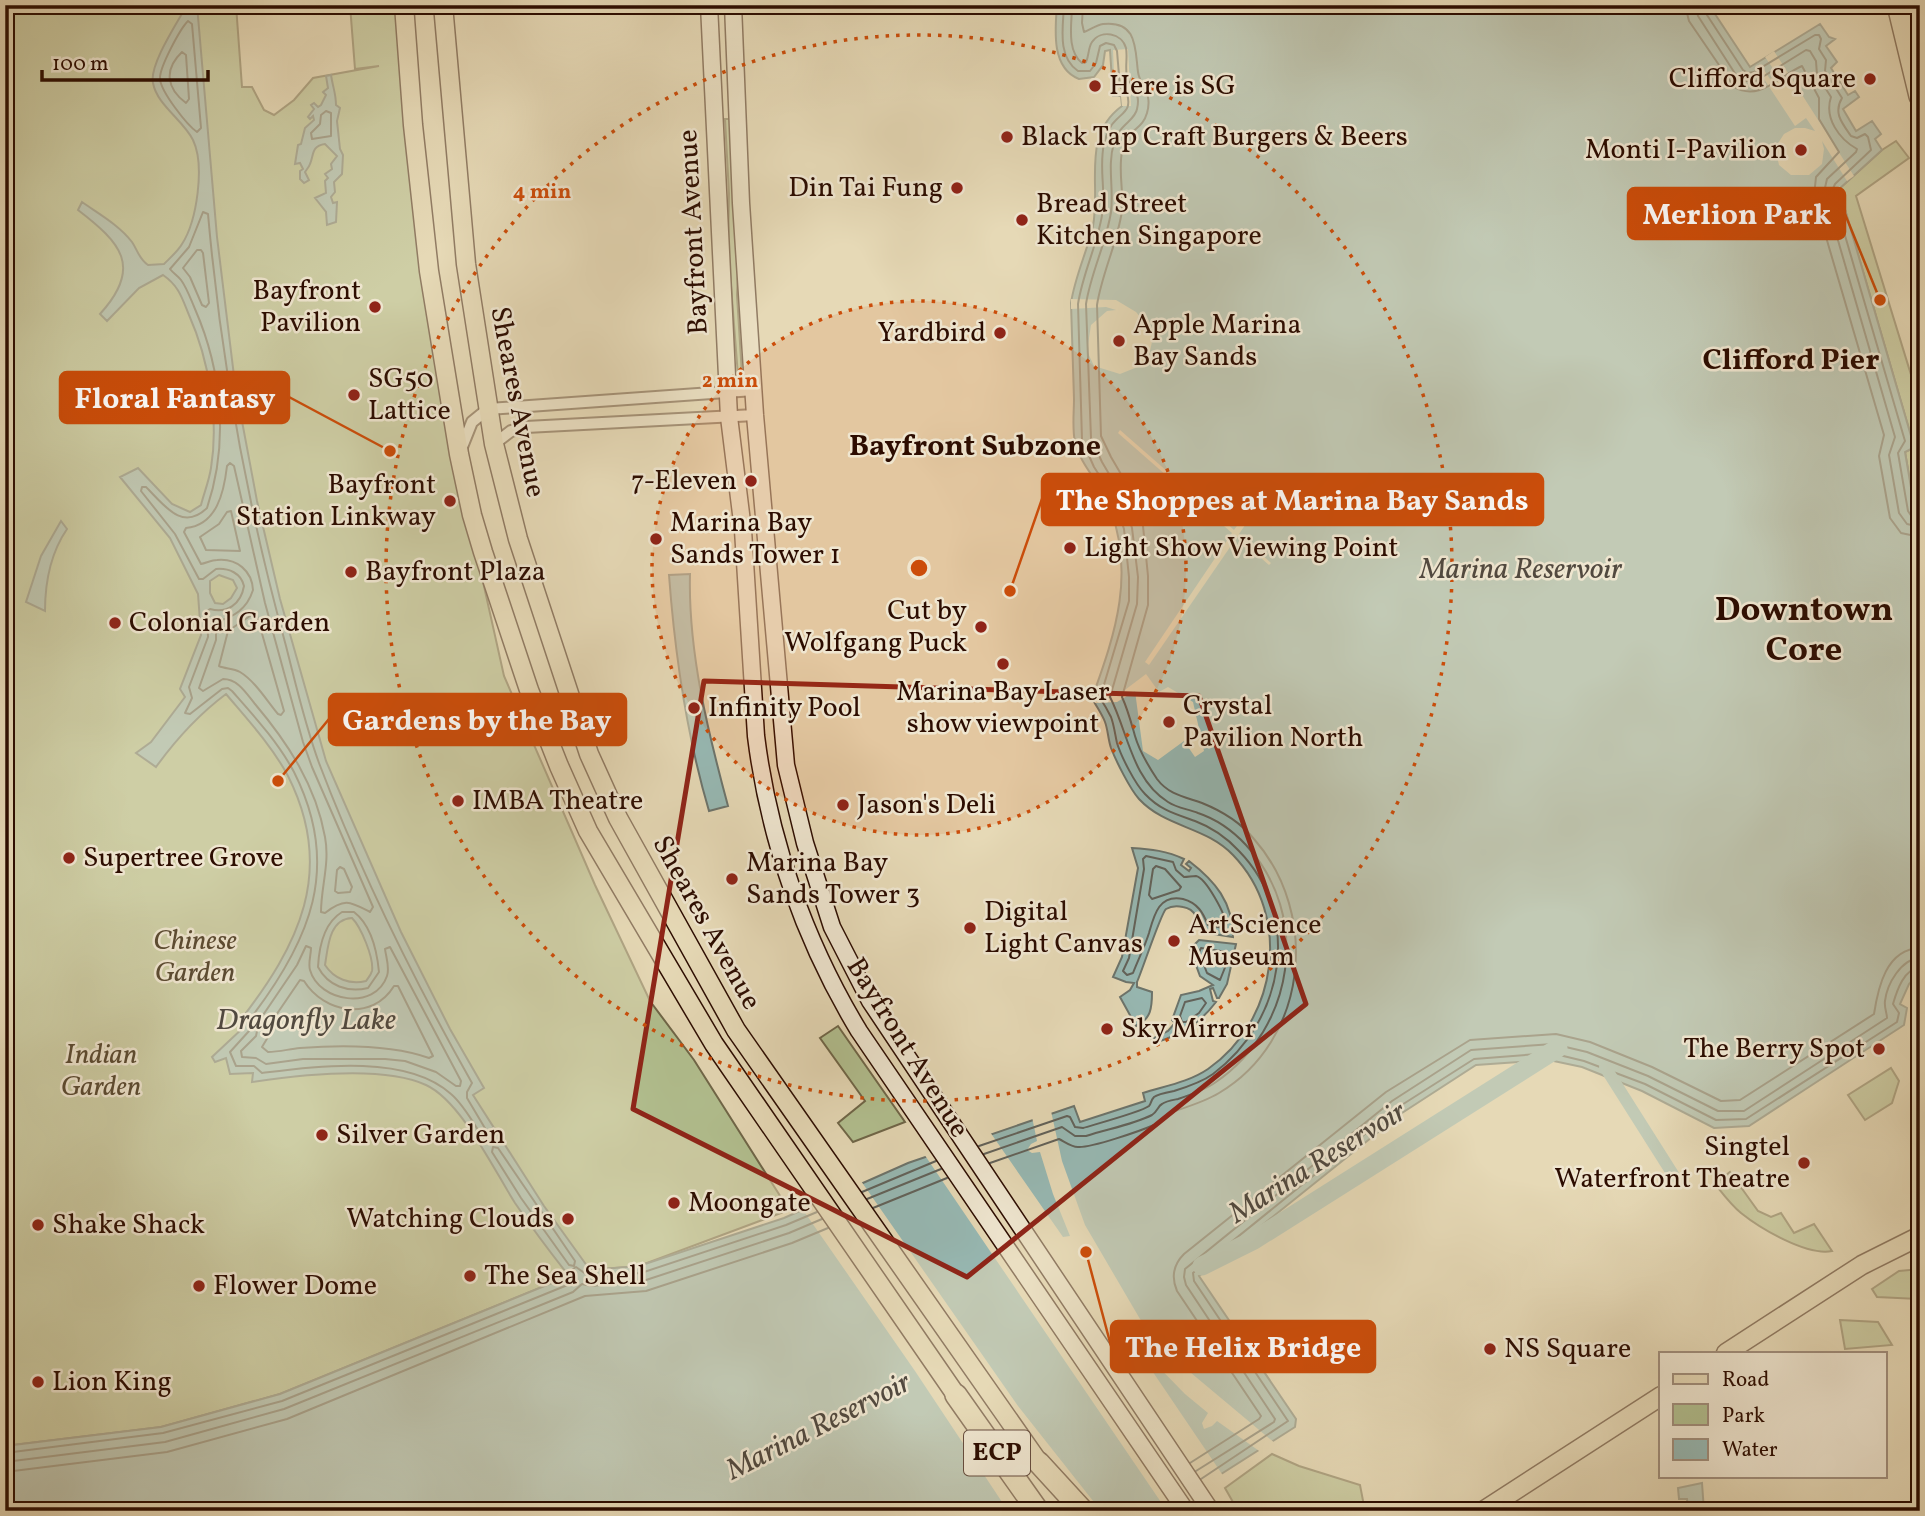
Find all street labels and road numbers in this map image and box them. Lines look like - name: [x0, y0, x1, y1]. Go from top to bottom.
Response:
- street label: Bayfront Avenue: [669, 128, 719, 336]
- street label: Sheares Avenue: [479, 303, 555, 501]
- street label: Sheares Avenue: [642, 829, 770, 1017]
- street label: Bayfront Avenue: [836, 950, 978, 1146]
- road number: ECP: [964, 1430, 1030, 1476]

